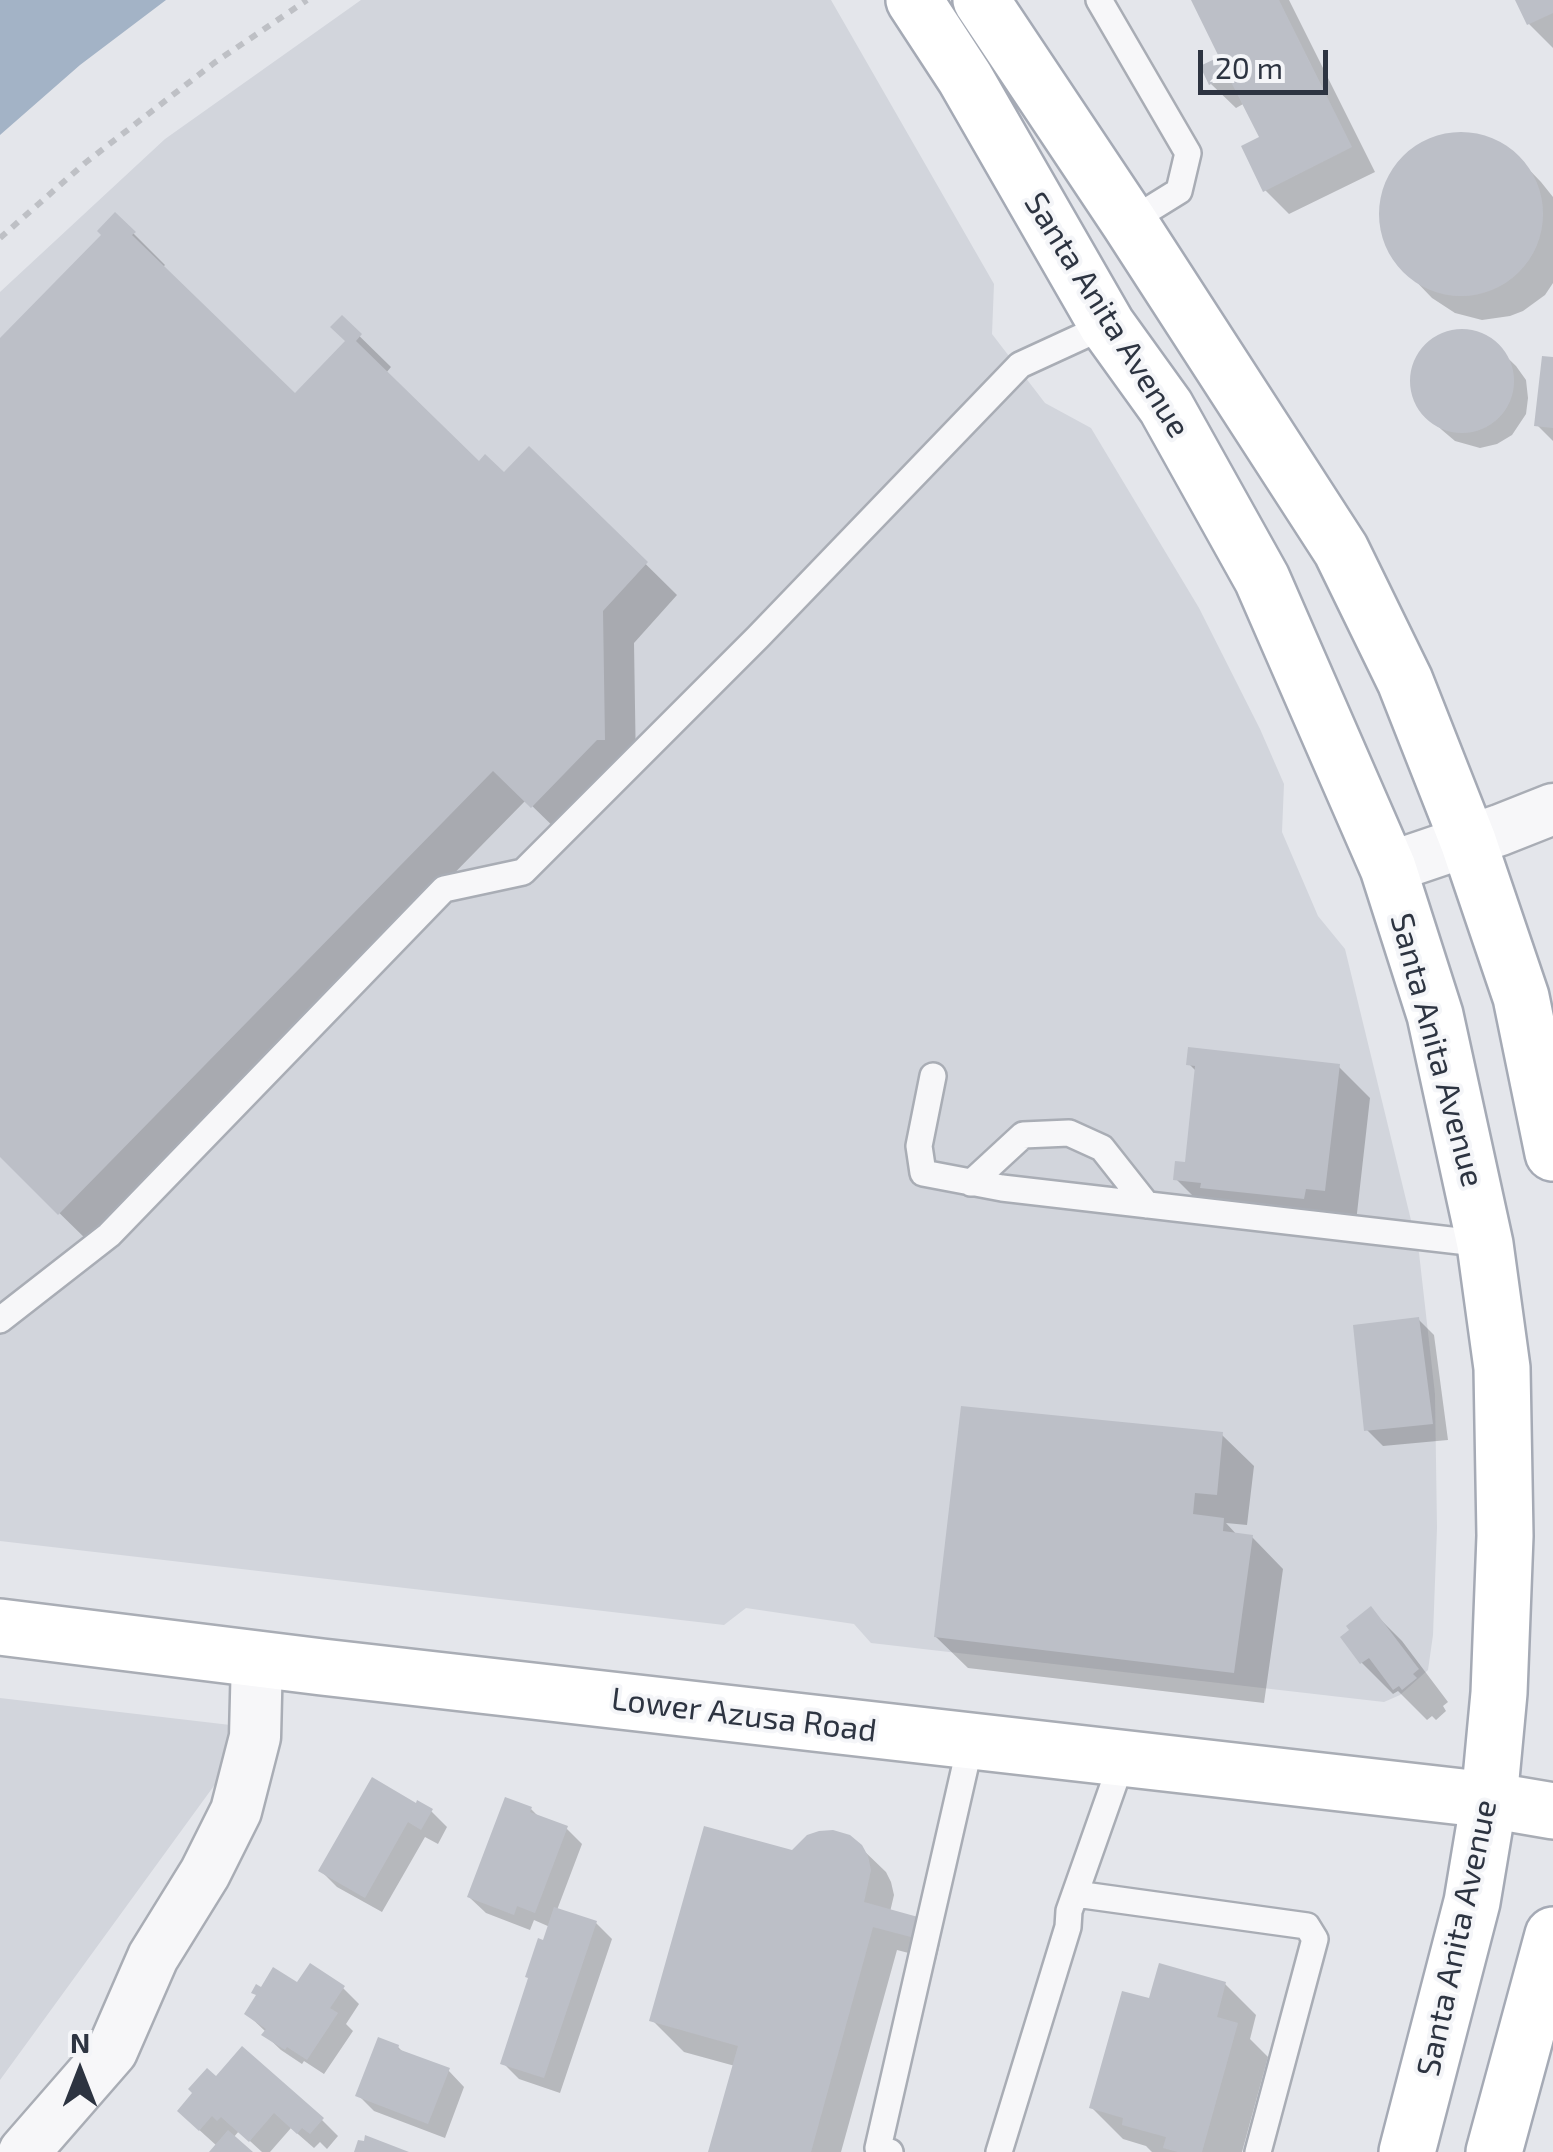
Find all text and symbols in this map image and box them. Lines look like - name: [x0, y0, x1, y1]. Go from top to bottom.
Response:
- scale bar: [1203, 30, 1333, 92]
- text: 20 m: [1215, 49, 1283, 85]
- street label: Santa Anita Avenue: [1016, 185, 1198, 445]
- street label: Santa Anita Avenue: [1382, 909, 1492, 1191]
- street label: Lower Azusa Road: [609, 1680, 879, 1750]
- street label: Santa Anita Avenue: [1409, 1796, 1505, 2080]
- north arrow: [30, 2022, 130, 2122]
- text: N: [70, 2025, 90, 2059]

